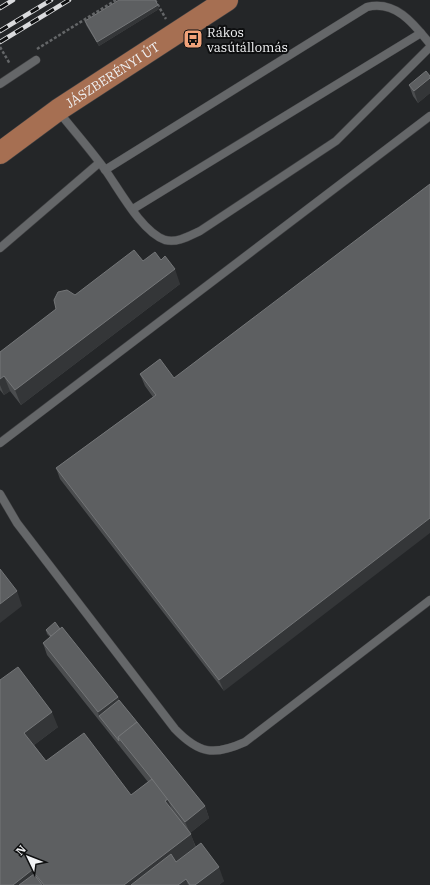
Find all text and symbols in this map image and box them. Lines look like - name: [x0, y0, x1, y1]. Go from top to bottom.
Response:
- place label: Rákos vasútállomás: [207, 24, 288, 56]
- bus stop icon: Rákos vasútállomás: [182, 28, 204, 50]
- street label: JÁSZBERÉNYI ÚT: [62, 38, 163, 112]
- north arrow: [8, 837, 48, 877]
- text: N: [13, 842, 29, 858]

